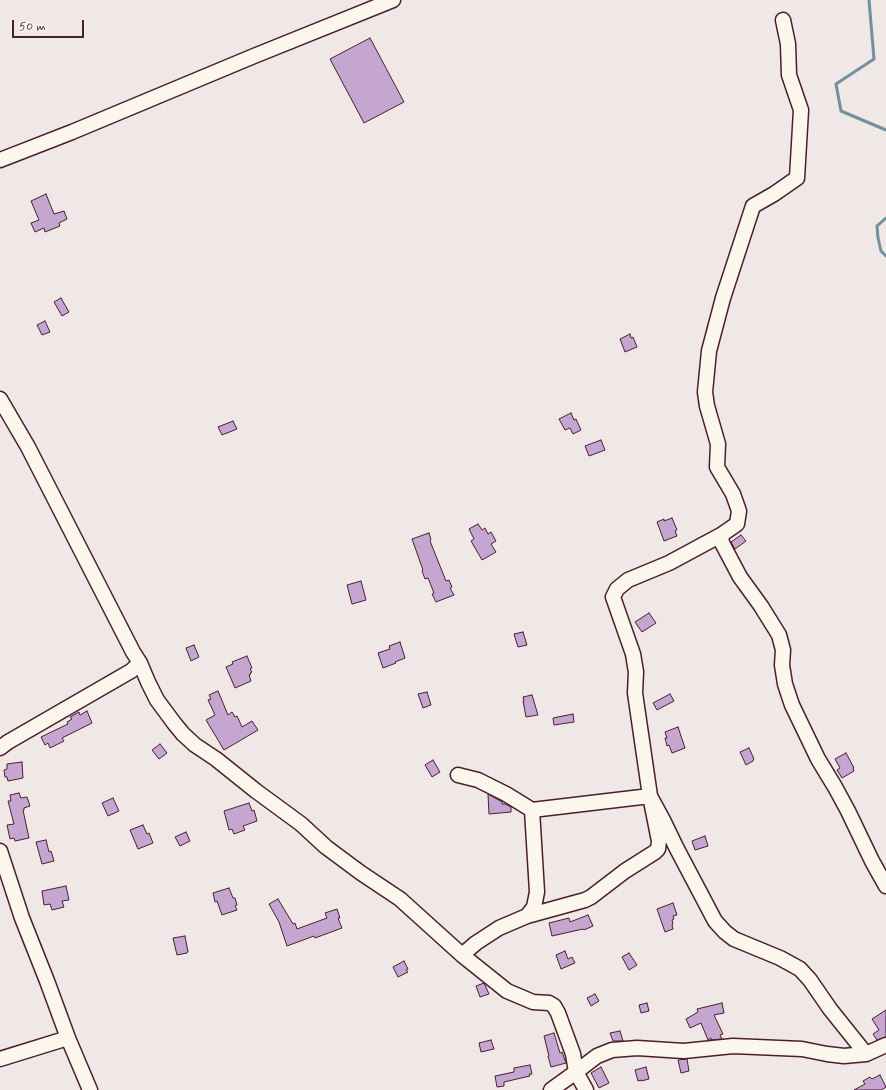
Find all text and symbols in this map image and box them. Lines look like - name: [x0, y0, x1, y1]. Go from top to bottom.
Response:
- scale bar: [14, 12, 86, 38]
- text: 50 m: [19, 19, 46, 35]

